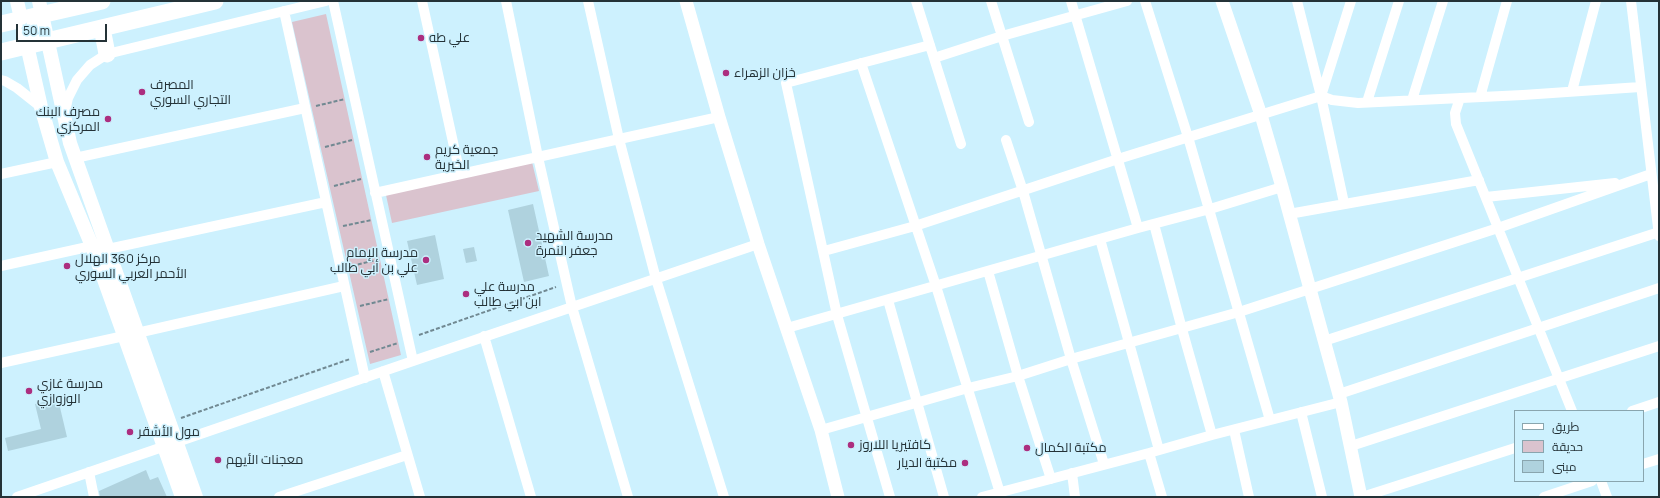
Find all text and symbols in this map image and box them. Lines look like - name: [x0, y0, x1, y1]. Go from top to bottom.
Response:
- scale bar: [18, 16, 109, 42]
- text: 50 m: [23, 22, 50, 39]
- place label: علي طه: [429, 30, 470, 46]
- marker: علي طه: [416, 33, 426, 43]
- place label: خزان الزهراء: [734, 65, 796, 81]
- marker: خزان الزهراء: [721, 68, 731, 78]
- place label: المصرف التجاري السوري: [150, 77, 231, 108]
- marker: المصرف التجاري السوري: [137, 87, 147, 97]
- place label: مصرف البنك المركزي: [36, 104, 100, 135]
- marker: مصرف البنك المركزي: [103, 114, 113, 124]
- place label: جمعية كريم الخيرية: [435, 142, 498, 173]
- marker: جمعية كريم الخيرية: [422, 152, 432, 162]
- place label: مدرسة الشهيد جعفر النمرة: [536, 228, 613, 259]
- marker: مدرسة الشهيد جعفر النمرة: [523, 238, 533, 248]
- place label: مدرسة الإمام علي بن أبي طالب: [330, 245, 418, 276]
- place label: مركز 360 الهلال الأحمر العربي السوري: [75, 251, 187, 282]
- marker: مدرسة الإمام علي بن أبي طالب: [421, 255, 431, 265]
- marker: مركز 360 الهلال الأحمر العربي السوري: [62, 261, 72, 271]
- place label: مدرسة علي ابن ابي طالب: [474, 279, 541, 310]
- marker: مدرسة علي ابن ابي طالب: [461, 289, 471, 299]
- place label: مدرسة غازي الوزوازي: [37, 376, 103, 407]
- marker: مدرسة غازي الوزوازي: [24, 386, 34, 396]
- legend: [1514, 410, 1644, 482]
- text: طريق: [1552, 418, 1579, 435]
- place label: مول الأشقر: [138, 424, 200, 440]
- marker: مول الأشقر: [125, 427, 135, 437]
- place label: كافتيريا اللاروز: [859, 437, 931, 453]
- text: حديقة: [1552, 438, 1583, 455]
- marker: كافتيريا اللاروز: [846, 440, 856, 450]
- place label: مكتبة الكمال: [1035, 440, 1107, 456]
- marker: مكتبة الكمال: [1022, 443, 1032, 453]
- place label: معجنات الأيهم: [226, 452, 303, 468]
- marker: معجنات الأيهم: [213, 455, 223, 465]
- place label: مكتبة الديار: [898, 455, 957, 471]
- marker: مكتبة الديار: [960, 458, 970, 468]
- text: مبنى: [1552, 458, 1577, 475]

